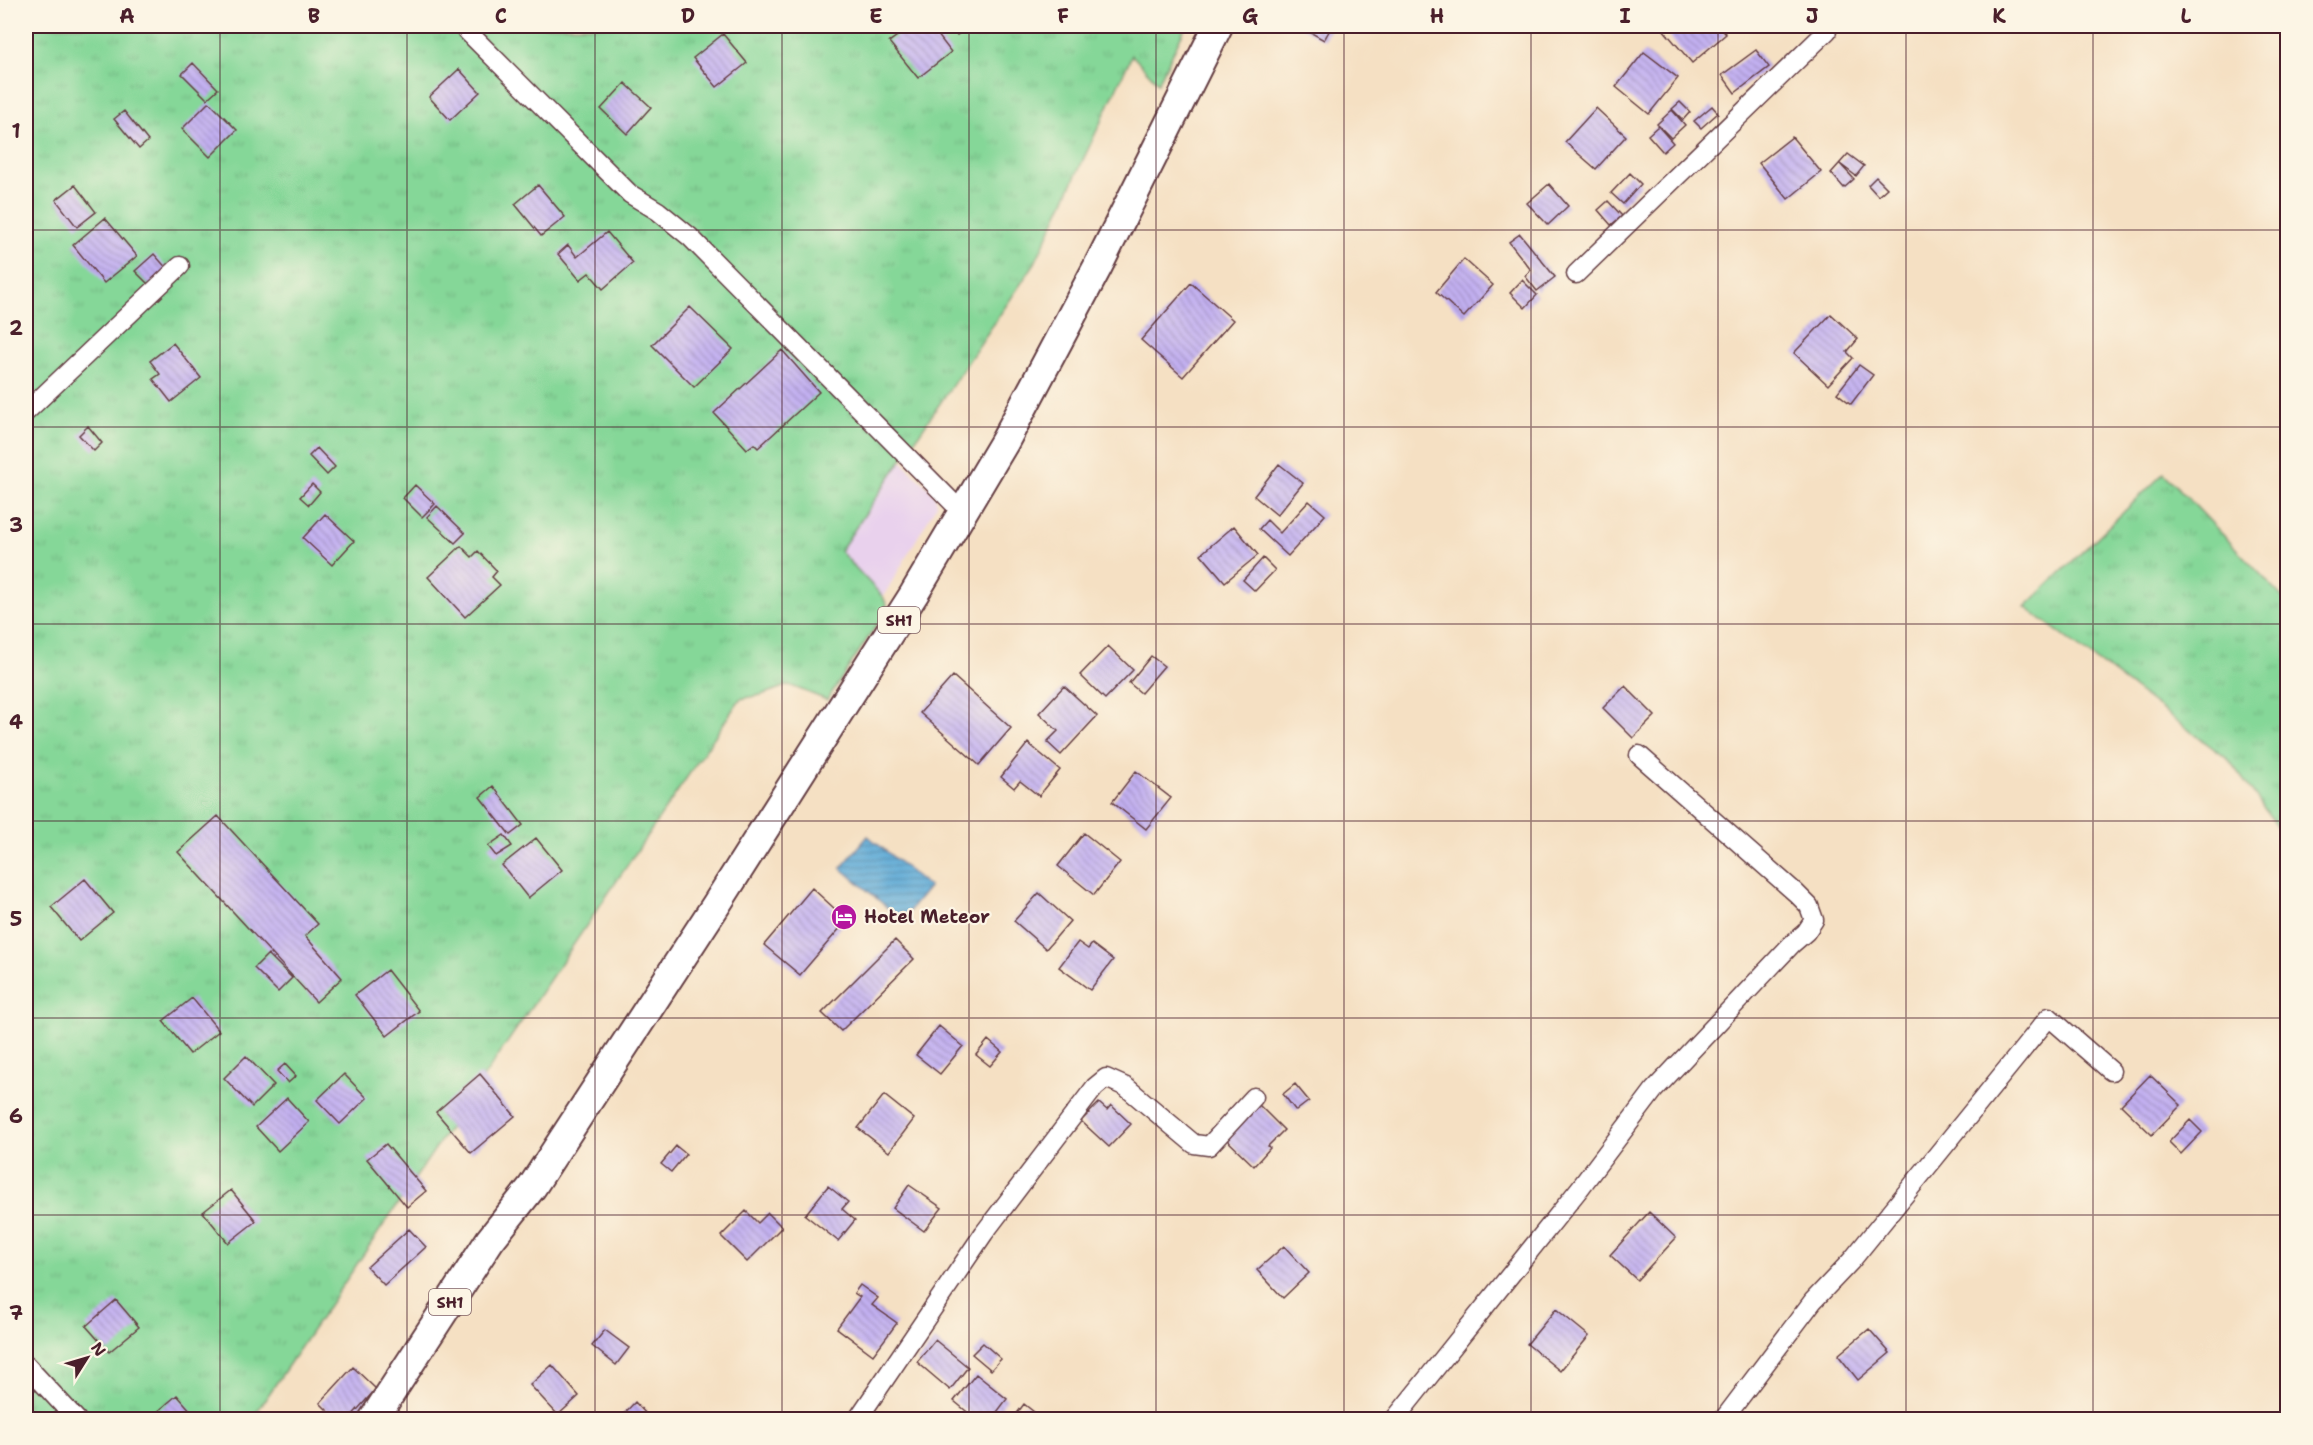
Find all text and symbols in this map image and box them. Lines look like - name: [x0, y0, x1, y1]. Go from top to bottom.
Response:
- text: A: [119, 3, 135, 29]
- text: B: [308, 3, 320, 29]
- text: C: [495, 3, 507, 29]
- text: D: [681, 3, 695, 29]
- text: E: [869, 3, 883, 29]
- text: F: [1057, 3, 1069, 29]
- text: G: [1242, 3, 1258, 29]
- text: H: [1430, 3, 1444, 29]
- text: I: [1619, 3, 1631, 29]
- text: J: [1806, 3, 1819, 29]
- text: K: [1992, 3, 2006, 29]
- text: L: [2181, 3, 2192, 29]
- text: 1: [11, 118, 21, 144]
- text: 2: [9, 315, 23, 341]
- text: 3: [9, 512, 23, 538]
- road number: SH1: [878, 607, 920, 633]
- text: 4: [9, 709, 23, 735]
- hotel icon: Hotel Meteor: [829, 902, 859, 932]
- place label: Hotel Meteor: [864, 905, 990, 929]
- text: 5: [10, 906, 22, 932]
- text: 6: [9, 1103, 23, 1129]
- road number: SH1: [429, 1289, 471, 1315]
- text: 7: [9, 1300, 23, 1326]
- north arrow: [57, 1328, 117, 1388]
- text: N: [86, 1338, 111, 1361]

